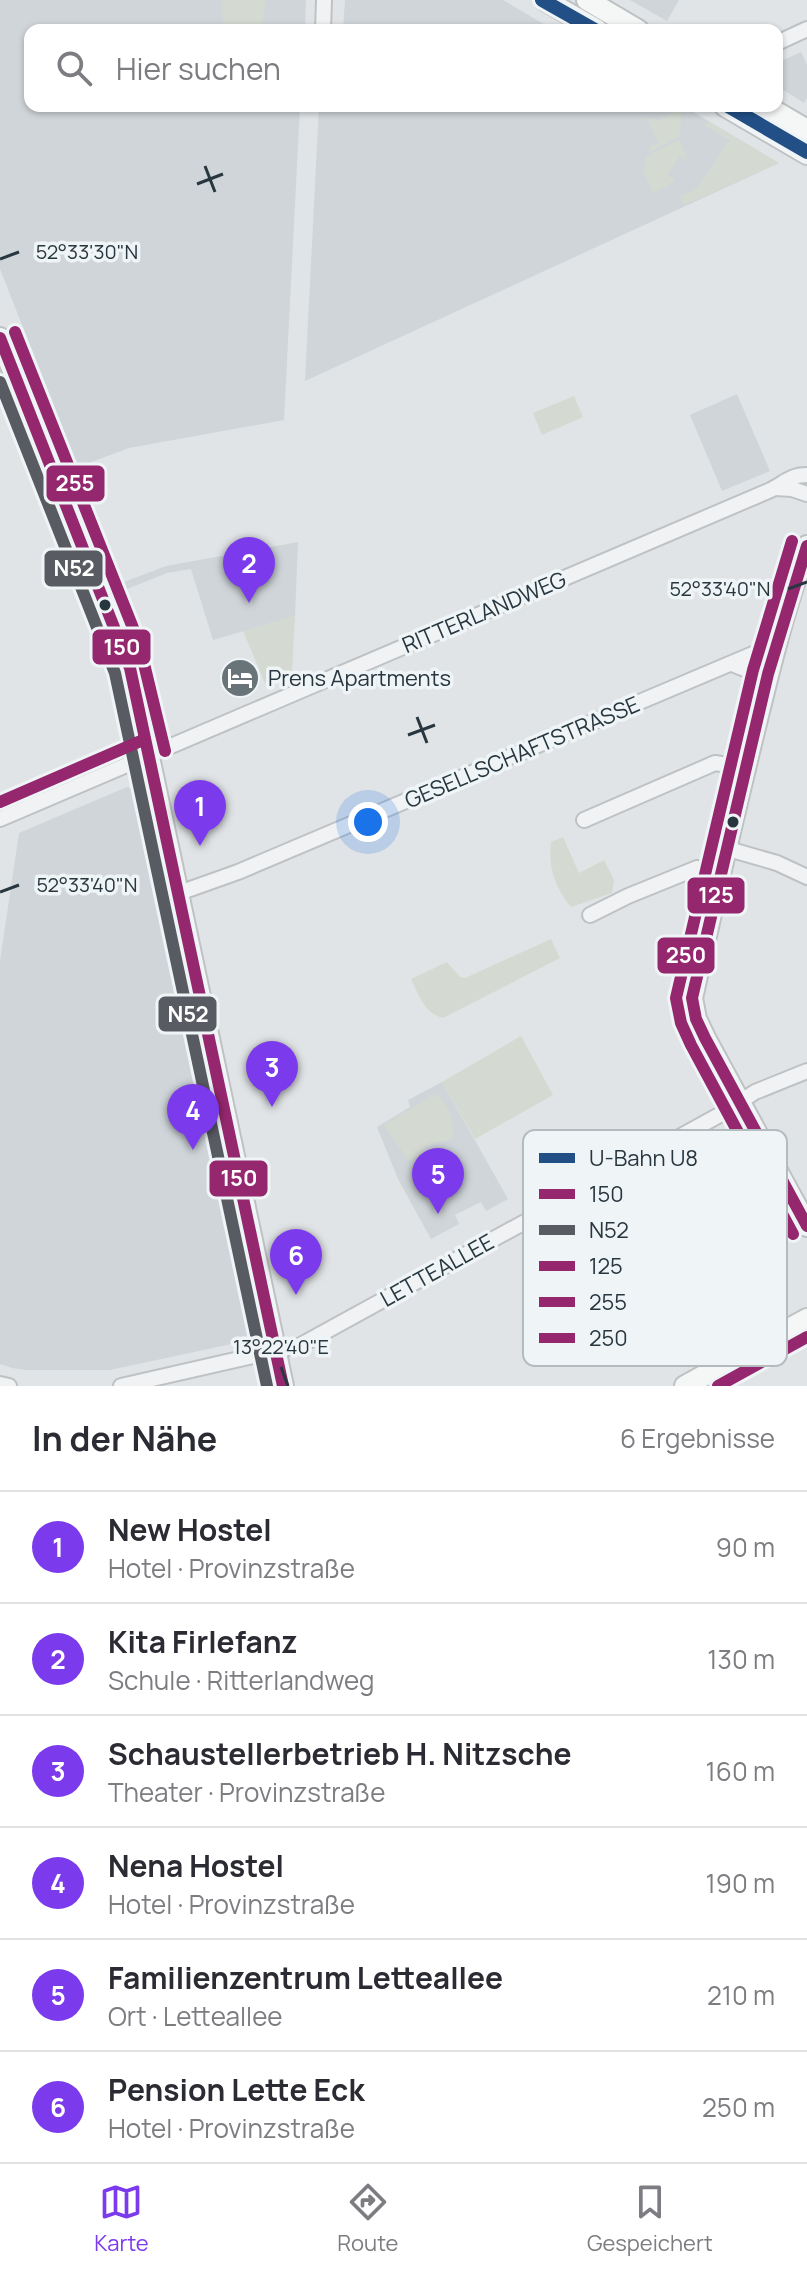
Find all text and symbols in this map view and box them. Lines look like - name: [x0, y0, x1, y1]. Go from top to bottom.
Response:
- search box: [24, 24, 783, 112]
- icon: search: [52, 46, 96, 90]
- text: Hier suchen: [116, 48, 281, 89]
- text: 52°33'30"N: [36, 238, 138, 265]
- line badge: 255: [45, 464, 106, 503]
- text: 255: [56, 468, 94, 498]
- pin: 2: [223, 537, 275, 603]
- line badge: N52: [43, 549, 104, 588]
- text: N52: [53, 553, 95, 583]
- street label: RITTERLANDWEG: [397, 564, 571, 660]
- text: 52°33'40"N: [670, 575, 770, 602]
- unlabelled marker: [97, 597, 113, 613]
- line badge: 150: [91, 628, 152, 666]
- text: 150: [103, 632, 141, 662]
- hotel icon: Prens Apartments: [219, 657, 261, 699]
- place label: Prens Apartments: [268, 663, 451, 693]
- street label: GESELLSCHAFTSTRASSE: [400, 689, 644, 815]
- pin: 1: [174, 780, 226, 846]
- your location: [348, 802, 388, 842]
- unlabelled marker: [725, 814, 741, 830]
- text: 52°33'40"N: [37, 871, 137, 898]
- line badge: 125: [686, 876, 746, 915]
- text: 125: [698, 880, 734, 910]
- line badge: 250: [656, 936, 716, 975]
- text: 250: [666, 940, 706, 970]
- line badge: N52: [157, 995, 218, 1033]
- text: N52: [167, 999, 209, 1029]
- pin: 3: [246, 1041, 298, 1107]
- pin: 4: [167, 1084, 219, 1150]
- legend: [523, 1130, 787, 1366]
- text: U-Bahn U8: [589, 1143, 698, 1173]
- pin: 5: [412, 1148, 464, 1214]
- line badge: 150: [208, 1159, 269, 1198]
- text: 150: [220, 1163, 258, 1193]
- text: 150: [589, 1179, 624, 1209]
- text: N52: [589, 1215, 629, 1245]
- street label: LETTEALLEE: [375, 1226, 499, 1314]
- pin: 6: [270, 1229, 322, 1295]
- text: 125: [589, 1251, 623, 1281]
- text: 255: [589, 1287, 627, 1317]
- text: 250: [589, 1323, 628, 1353]
- text: 13°22'40"E: [233, 1333, 329, 1360]
- text: In der Nähe: [32, 1415, 217, 1461]
- text: 6 Ergebnisse: [620, 1420, 775, 1456]
- text: New Hostel: [108, 1509, 272, 1550]
- text: 1: [52, 1529, 64, 1565]
- text: 90 m: [716, 1529, 775, 1565]
- text: Hotel · Provinzstraße: [108, 1550, 355, 1586]
- text: Kita Firlefanz: [108, 1621, 298, 1662]
- text: 2: [50, 1641, 66, 1677]
- text: 130 m: [707, 1641, 775, 1677]
- text: Schule · Ritterlandweg: [108, 1662, 374, 1698]
- text: Schaustellerbetrieb H. Nitzsche: [108, 1733, 572, 1774]
- text: 3: [50, 1753, 66, 1789]
- text: 160 m: [706, 1753, 775, 1789]
- text: Theater · Provinzstraße: [108, 1774, 385, 1810]
- text: Nena Hostel: [108, 1845, 284, 1886]
- text: 4: [50, 1865, 66, 1901]
- text: 190 m: [706, 1865, 775, 1901]
- text: Hotel · Provinzstraße: [108, 1886, 355, 1922]
- text: Familienzentrum Letteallee: [108, 1957, 503, 1998]
- text: 5: [50, 1977, 66, 2013]
- text: 210 m: [707, 1977, 775, 2013]
- text: Ort · Letteallee: [108, 1998, 283, 2034]
- text: Pension Lette Eck: [108, 2069, 365, 2110]
- text: 6: [50, 2089, 66, 2125]
- text: 250 m: [702, 2089, 775, 2125]
- text: Hotel · Provinzstraße: [108, 2110, 355, 2146]
- tab: Karte: [94, 2180, 149, 2258]
- tab: Route: [337, 2180, 398, 2258]
- tab: Gespeichert: [587, 2180, 713, 2258]

